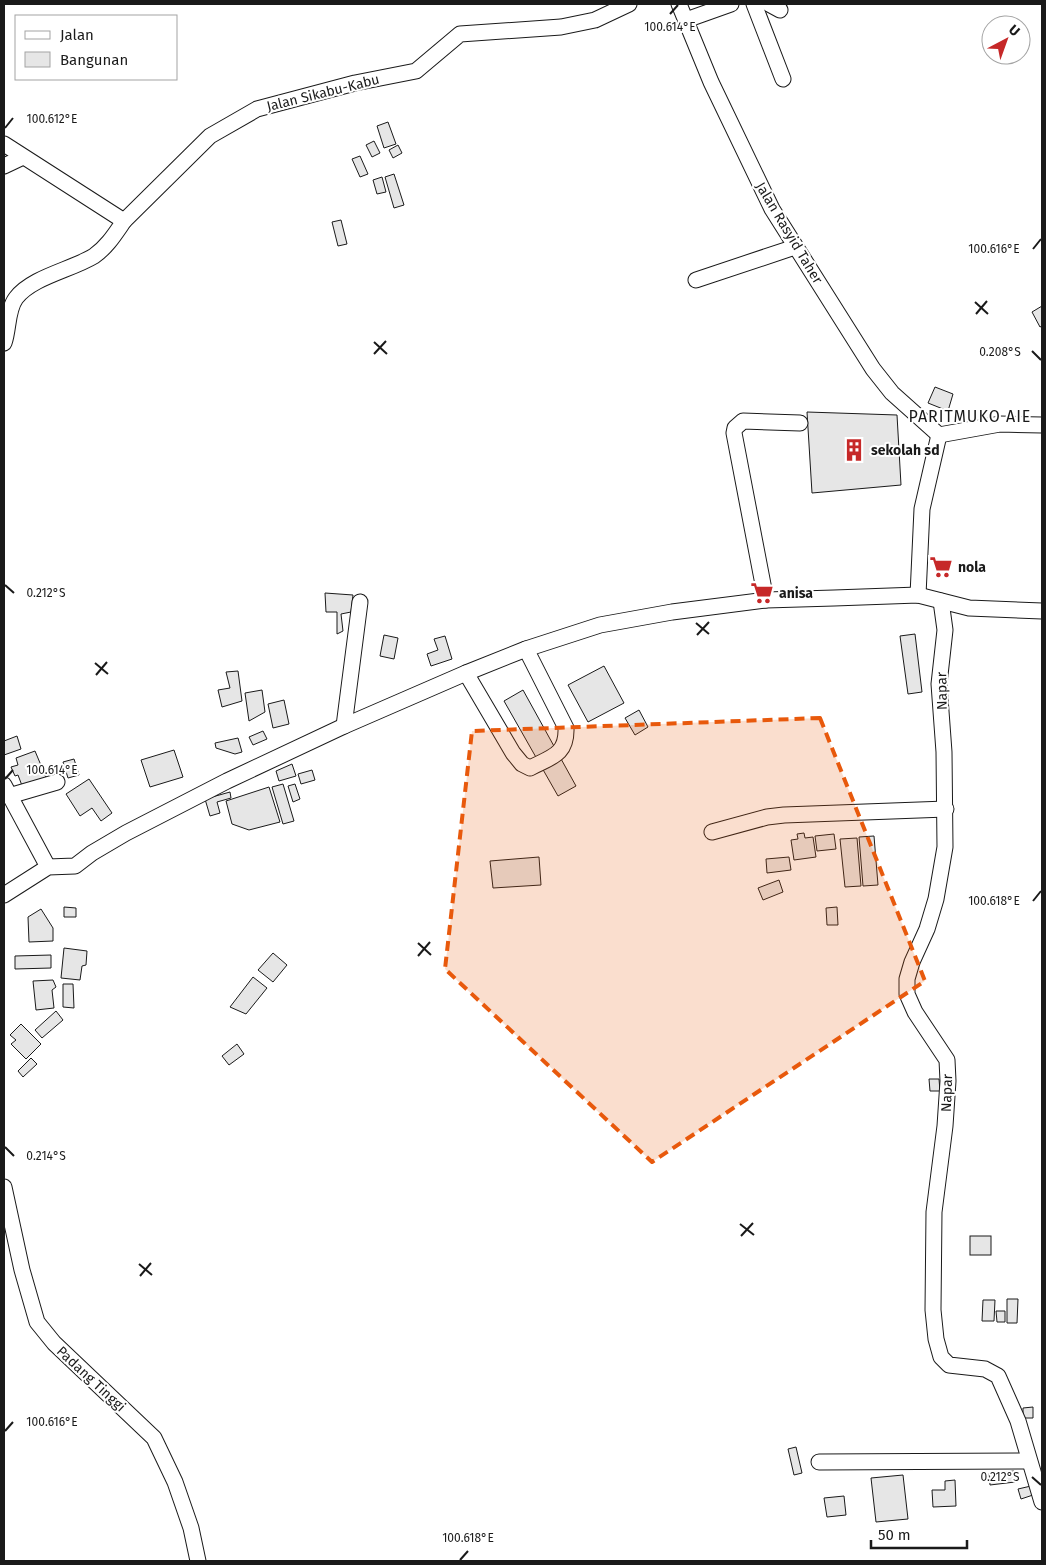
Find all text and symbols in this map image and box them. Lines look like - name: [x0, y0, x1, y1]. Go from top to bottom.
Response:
- legend: [15, 15, 178, 80]
- north arrow: [981, 15, 1031, 65]
- text: 100.614°E: [644, 20, 696, 34]
- text: U: [1005, 21, 1023, 40]
- text: Jalan: [60, 26, 94, 44]
- text: Bangunan: [60, 51, 128, 69]
- street label: Jalan Sikabu-Kabu: [265, 71, 381, 115]
- text: 100.612°E: [27, 112, 78, 126]
- street label: Jalan Rasyid Taher: [752, 179, 826, 287]
- text: 100.616°E: [968, 242, 1020, 256]
- text: 0.208°S: [979, 345, 1021, 359]
- district label: PARITMUKO AIE: [909, 407, 1031, 426]
- building icon: sekolah sd: [841, 437, 867, 463]
- place label: sekolah sd: [871, 442, 940, 459]
- supermarket icon: nola: [928, 554, 954, 580]
- place label: nola: [958, 559, 986, 576]
- supermarket icon: anisa: [749, 580, 775, 606]
- place label: anisa: [779, 585, 813, 602]
- text: 0.212°S: [26, 586, 66, 600]
- street label: Napar: [933, 671, 951, 710]
- text: 100.614°E: [26, 763, 78, 777]
- text: 100.618°E: [968, 894, 1020, 908]
- street label: Napar: [938, 1073, 956, 1112]
- text: 0.214°S: [26, 1149, 66, 1163]
- street label: Padang Tinggi: [53, 1343, 129, 1415]
- text: 100.616°E: [26, 1415, 78, 1429]
- text: 0.212°S: [980, 1470, 1020, 1484]
- scale bar: [871, 1518, 967, 1550]
- text: 50 m: [878, 1526, 911, 1544]
- text: 100.618°E: [442, 1531, 494, 1545]

